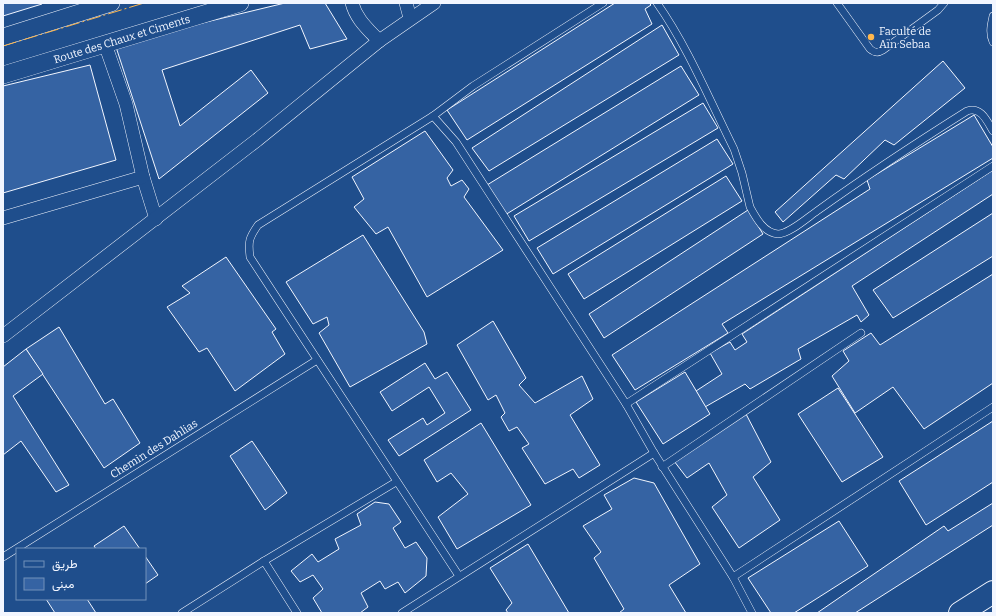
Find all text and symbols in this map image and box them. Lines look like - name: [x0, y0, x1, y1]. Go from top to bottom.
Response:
- street label: Route des Chaux et Ciments: [52, 12, 191, 66]
- place label: Faculté de Aïn Sebaa: [879, 25, 931, 51]
- marker: Faculté de Aïn Sebaa: [866, 32, 876, 42]
- street label: Chemin des Dahlias: [108, 417, 200, 481]
- legend: [16, 548, 146, 600]
- text: طريق: [52, 557, 78, 572]
- text: مبنى: [52, 577, 74, 592]

